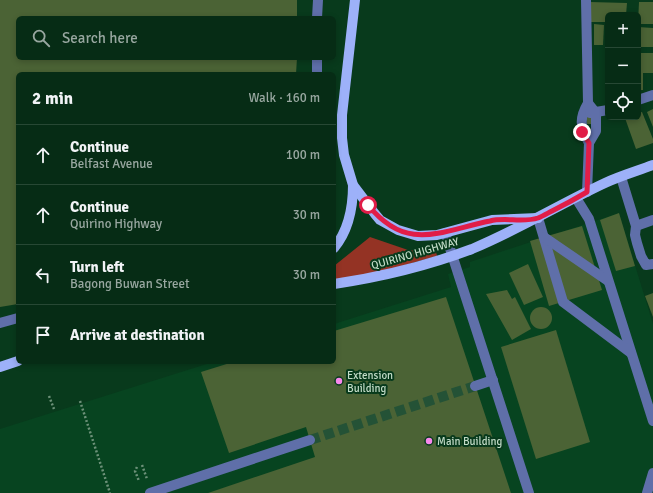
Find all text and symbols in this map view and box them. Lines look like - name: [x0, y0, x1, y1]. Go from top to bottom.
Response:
- map controls: [605, 12, 641, 120]
- button: +: [605, 12, 641, 48]
- search box: [16, 16, 336, 60]
- icon: search: [30, 27, 52, 49]
- text: Search here: [62, 29, 138, 47]
- button: −: [605, 48, 641, 84]
- button: locate: [605, 84, 641, 120]
- text: 2 min: [32, 88, 73, 109]
- text: Walk · 160 m: [249, 90, 320, 106]
- route end: [573, 123, 591, 141]
- text: Continue: [70, 138, 129, 156]
- icon: ahead: [32, 144, 54, 166]
- text: 100 m: [286, 147, 320, 163]
- text: Belfast Avenue: [70, 156, 153, 172]
- route start: [359, 196, 377, 214]
- text: Continue: [70, 198, 129, 216]
- icon: ahead: [32, 204, 54, 226]
- text: 30 m: [293, 207, 320, 223]
- text: Quirino Highway: [70, 216, 162, 232]
- street label: QUIRINO HIGHWAY: [370, 235, 461, 272]
- text: Turn left: [70, 258, 124, 276]
- icon: left: [32, 264, 54, 286]
- text: 30 m: [293, 267, 320, 283]
- text: Bagong Buwan Street: [70, 276, 190, 292]
- icon: arrive: [32, 324, 54, 346]
- text: Arrive at destination: [70, 326, 205, 344]
- place label: Extension Building: [347, 369, 393, 395]
- marker: Extension Building: [334, 376, 344, 386]
- place label: Main Building: [437, 435, 502, 448]
- marker: Main Building: [424, 436, 434, 446]

